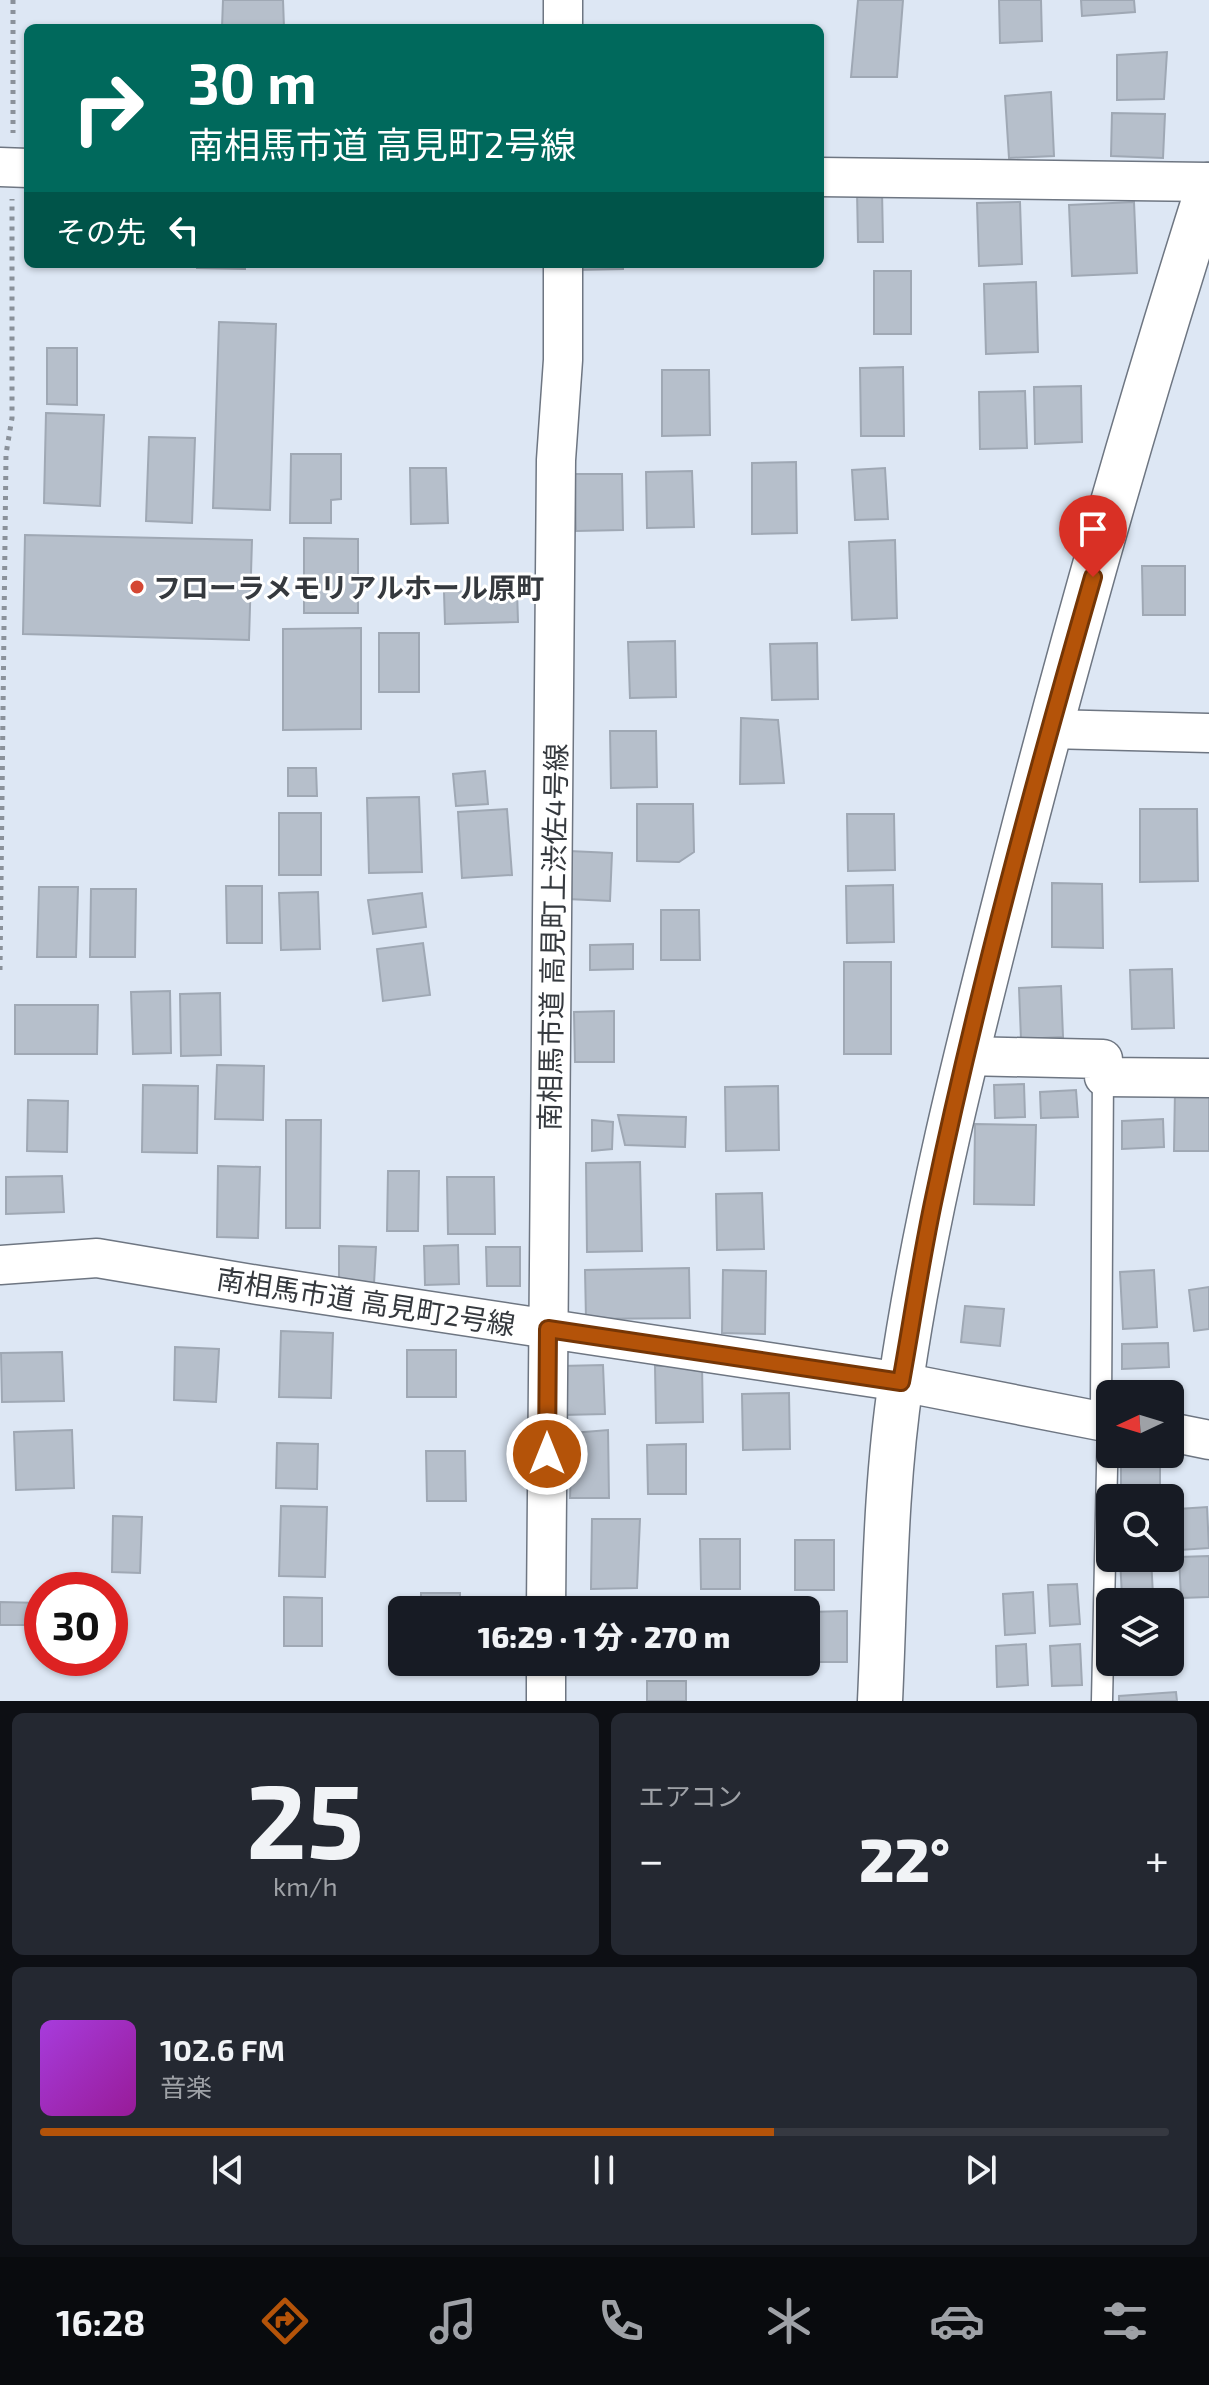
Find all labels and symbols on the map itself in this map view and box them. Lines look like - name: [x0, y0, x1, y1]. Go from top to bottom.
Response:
- pin: [1059, 495, 1127, 577]
- place label: フローラメモリアルホール原町: [153, 570, 544, 604]
- marker: フローラメモリアルホール原町: [128, 578, 146, 596]
- street label: 南相馬市道 高見町上渋佐4号線: [532, 743, 572, 1131]
- street label: 南相馬市道 高見町2号線: [214, 1261, 518, 1341]
- north arrow: [1096, 1380, 1184, 1468]
- position arrow: [505, 1412, 589, 1496]
- speed limit sign: 30: [24, 1572, 128, 1676]

